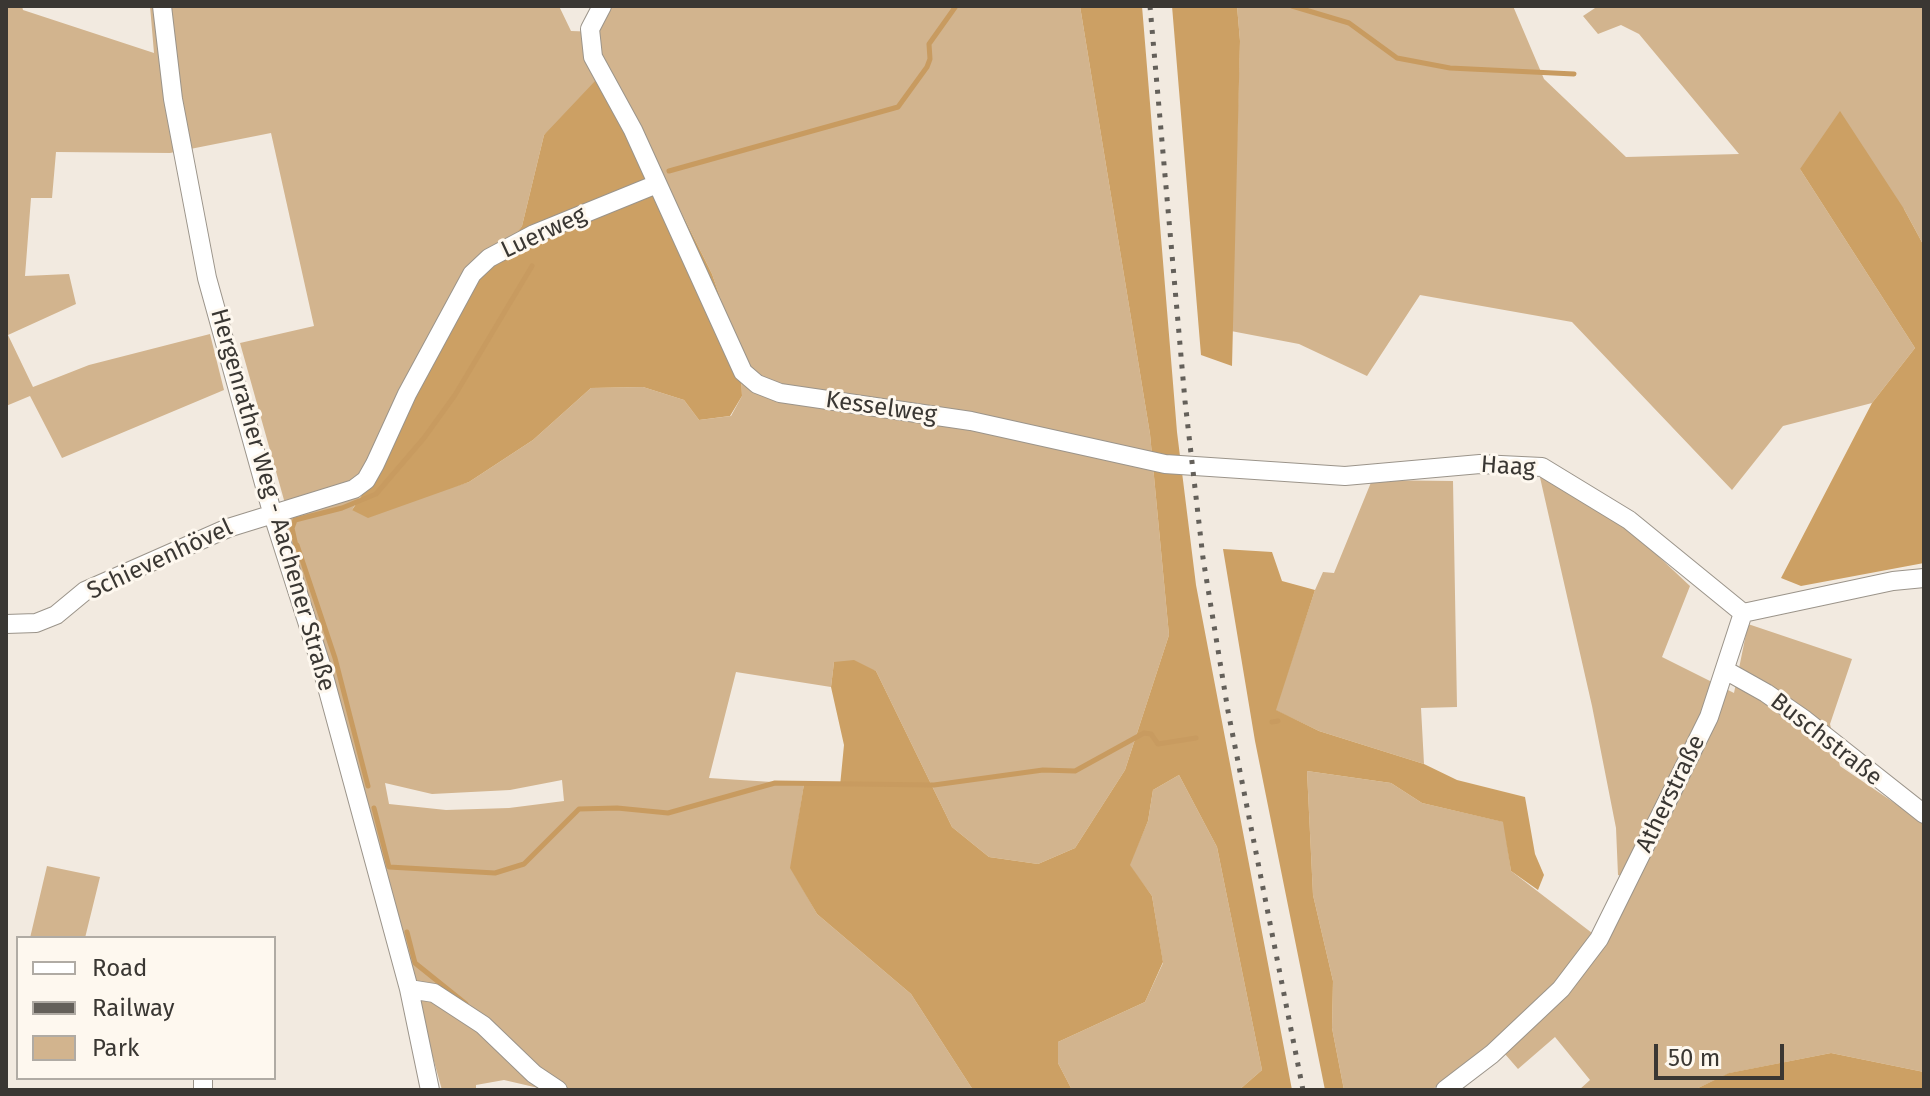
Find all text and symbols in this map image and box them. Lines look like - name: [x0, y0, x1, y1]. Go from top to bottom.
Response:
- street label: Luerweg: [497, 201, 591, 265]
- street label: Hergenrather Weg - Aachener Straße: [203, 305, 341, 695]
- street label: Kesselweg: [824, 386, 938, 430]
- street label: Haag: [1480, 451, 1536, 483]
- street label: Schievenhövel: [83, 514, 237, 606]
- street label: Buschstraße: [1764, 687, 1888, 793]
- street label: Atherstraße: [1630, 731, 1712, 857]
- legend: [16, 936, 276, 1080]
- text: Road: [92, 954, 147, 982]
- text: Railway: [92, 994, 175, 1022]
- scale bar: [1658, 1028, 1788, 1078]
- text: Park: [92, 1034, 139, 1062]
- text: 50 m: [1668, 1044, 1720, 1072]

